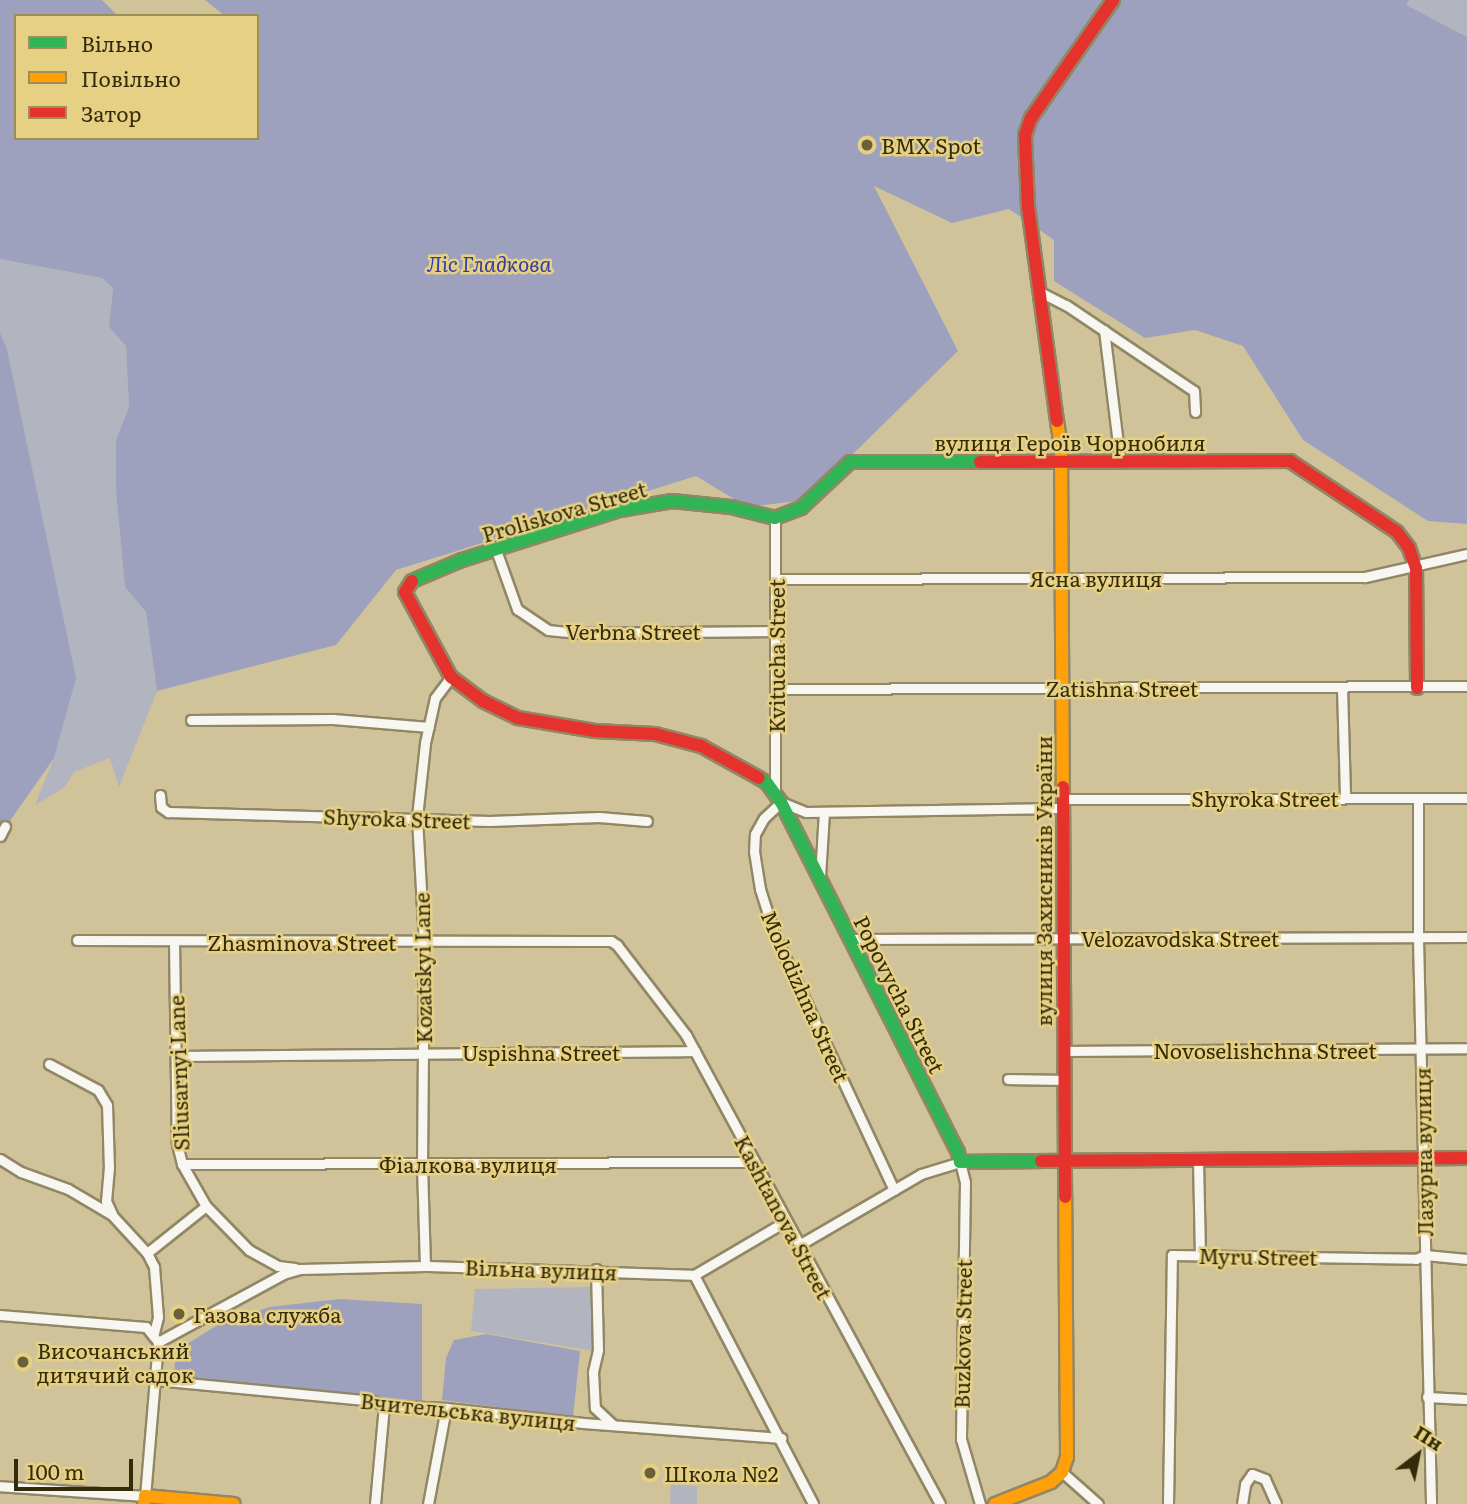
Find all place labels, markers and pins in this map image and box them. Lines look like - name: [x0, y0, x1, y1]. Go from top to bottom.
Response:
- place label: BMX Spot: [881, 132, 981, 158]
- marker: BMX Spot: [859, 137, 875, 153]
- place label: Газова служба: [193, 1301, 342, 1327]
- marker: Газова служба: [171, 1306, 187, 1322]
- place label: Височанський дитячий садок: [37, 1337, 194, 1387]
- marker: Височанський дитячий садок: [15, 1354, 31, 1370]
- place label: Школа №2: [664, 1460, 778, 1486]
- marker: Школа №2: [642, 1465, 658, 1481]

